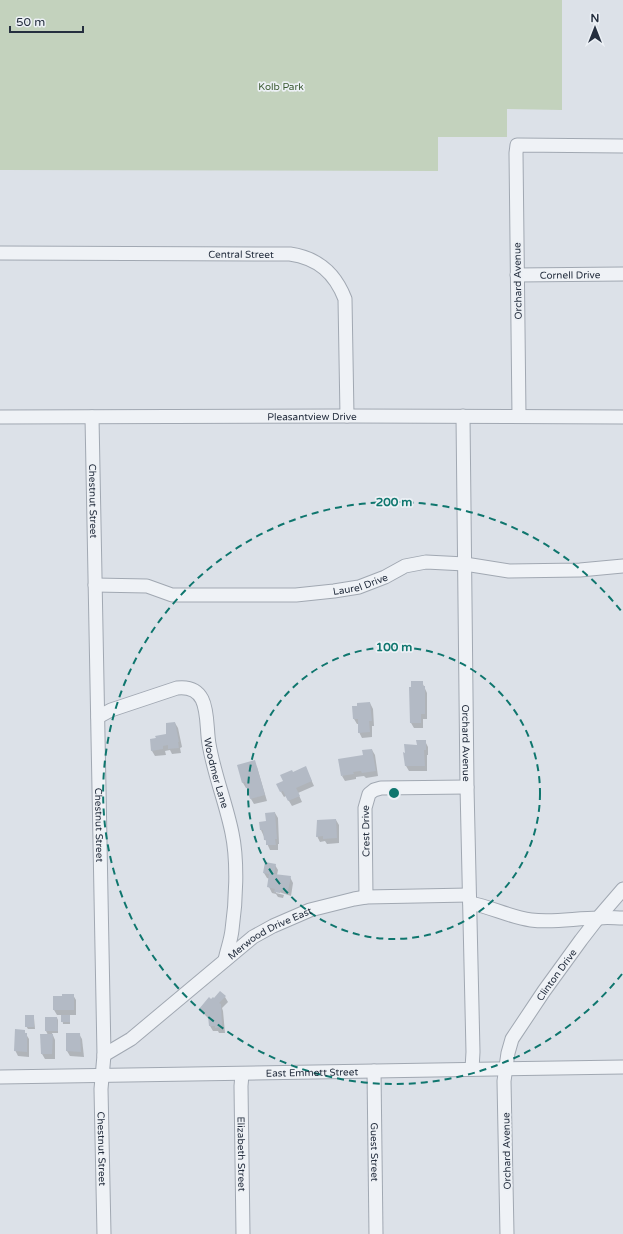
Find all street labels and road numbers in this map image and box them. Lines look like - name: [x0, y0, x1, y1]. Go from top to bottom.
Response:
- street label: Orchard Avenue: [511, 242, 525, 320]
- street label: Central Street: [208, 249, 274, 261]
- street label: Cornell Drive: [540, 269, 601, 282]
- street label: Pleasantview Drive: [267, 411, 357, 423]
- street label: Chestnut Street: [86, 464, 99, 539]
- street label: Laurel Drive: [332, 571, 390, 598]
- street label: Orchard Avenue: [459, 704, 472, 782]
- street label: Woodmer Lane: [201, 737, 231, 810]
- street label: Chestnut Street: [92, 788, 105, 862]
- street label: Crest Drive: [359, 803, 373, 857]
- street label: Merwood Drive East: [226, 905, 314, 962]
- street label: Clinton Drive: [534, 947, 580, 1003]
- street label: East Emmett Street: [266, 1066, 358, 1080]
- street label: Chestnut Street: [94, 1111, 108, 1186]
- street label: Orchard Avenue: [500, 1112, 514, 1190]
- street label: Elizabeth Street: [234, 1116, 247, 1192]
- street label: Guest Street: [368, 1122, 380, 1182]

